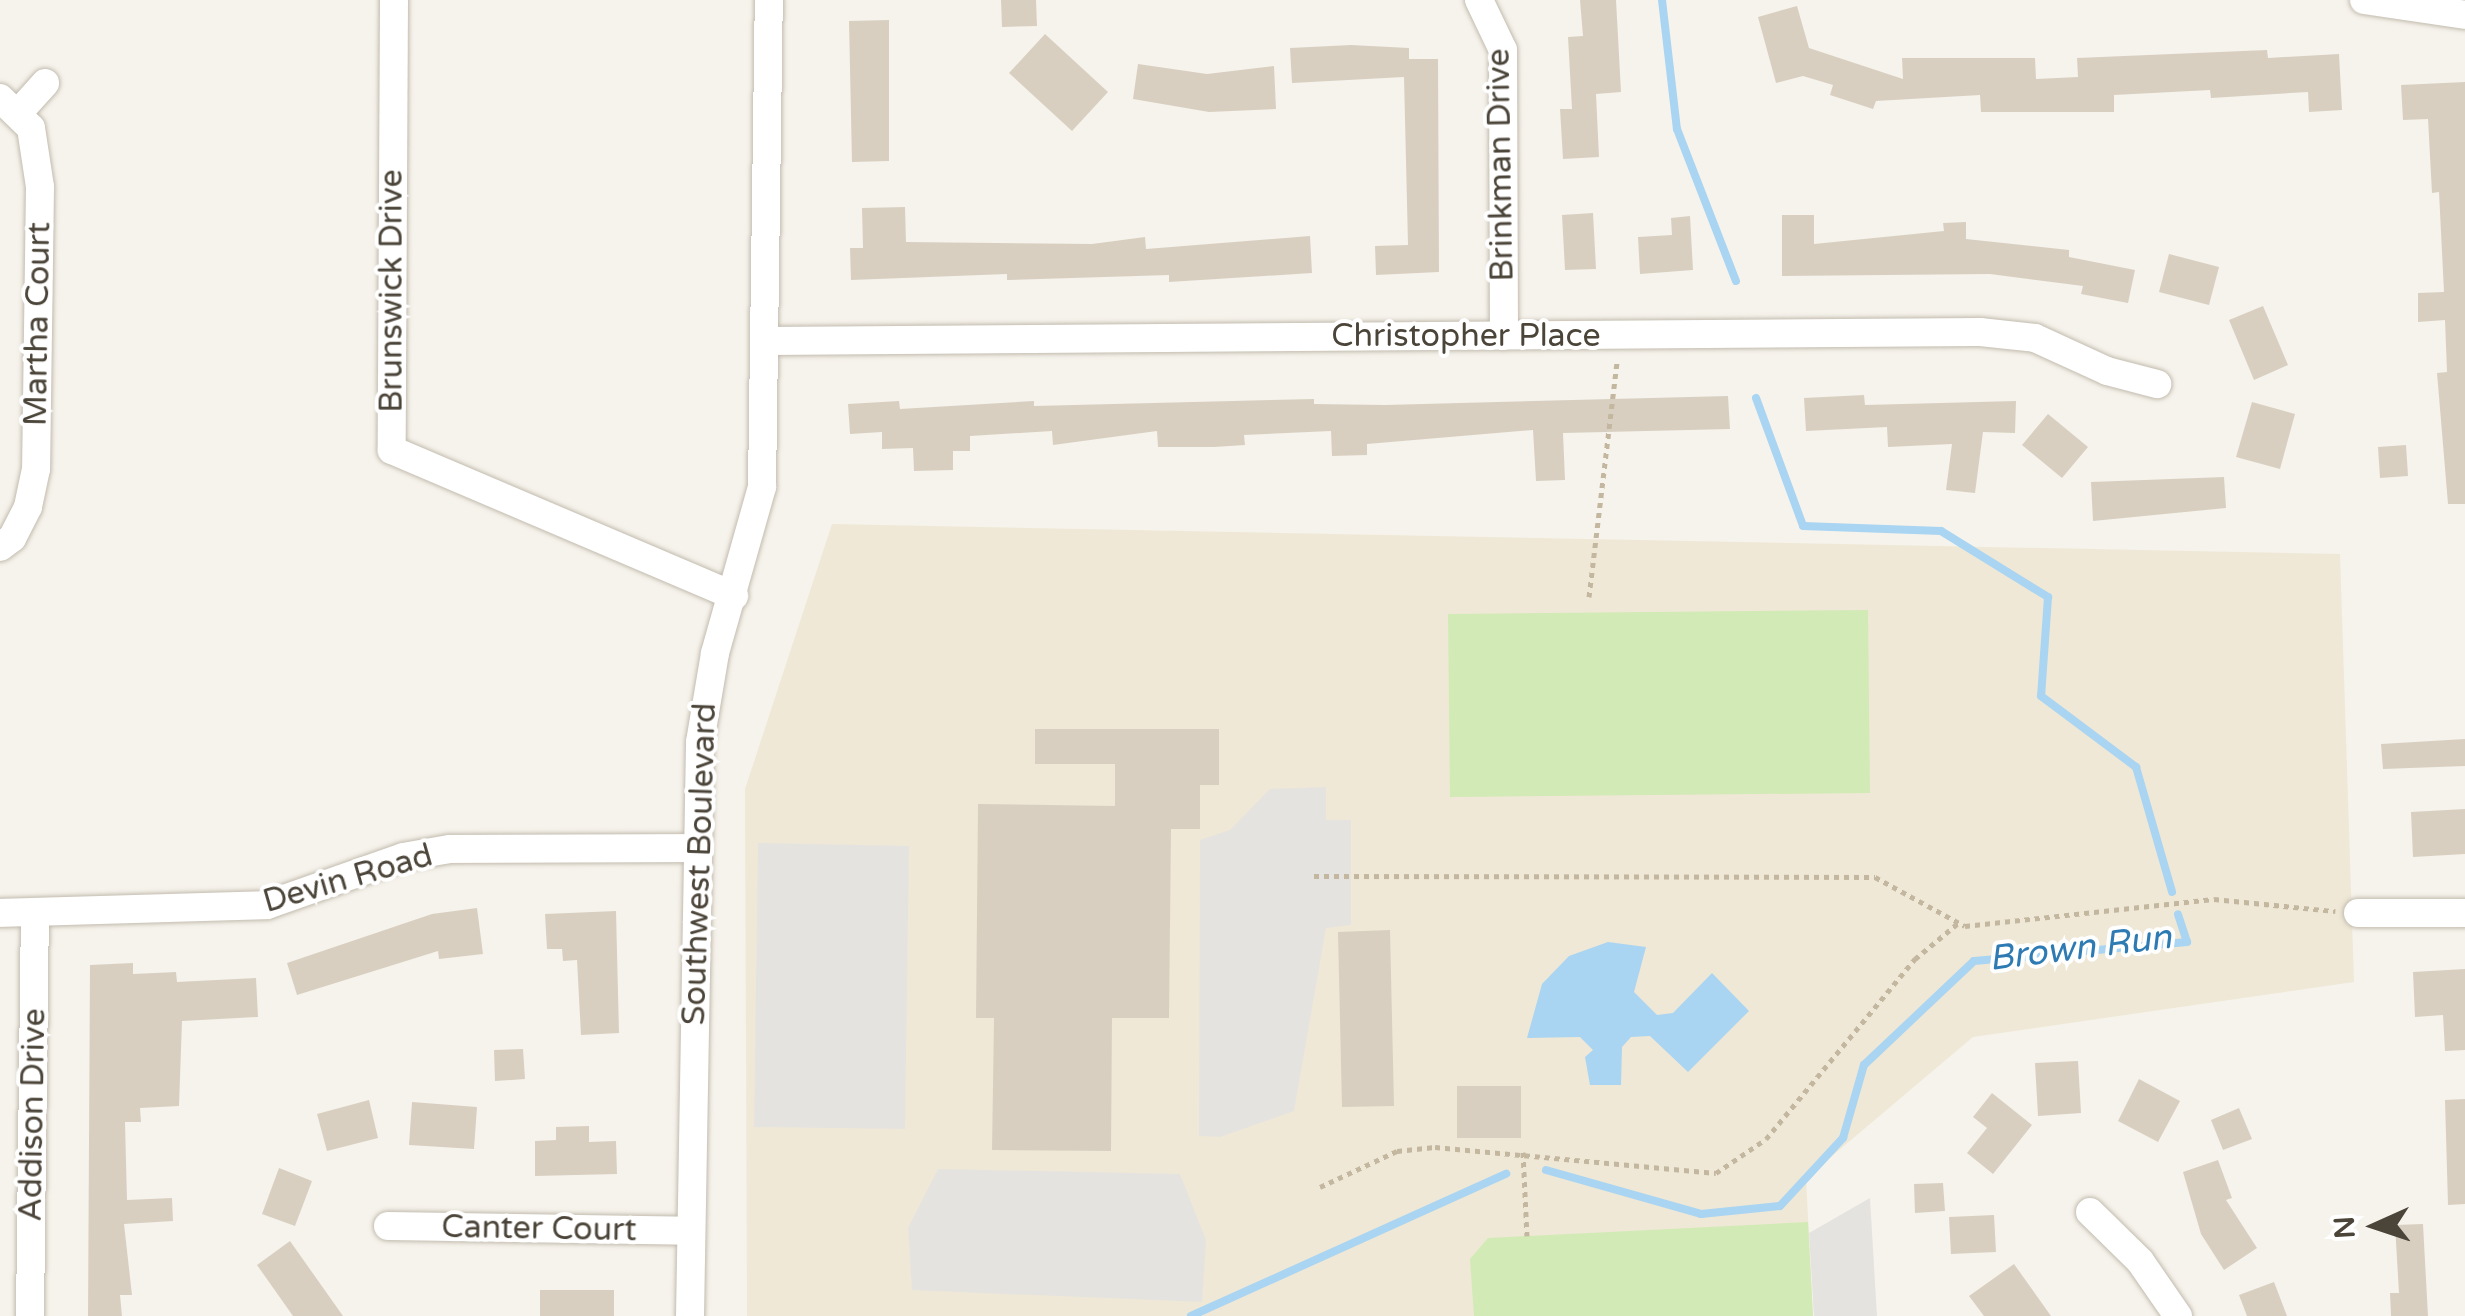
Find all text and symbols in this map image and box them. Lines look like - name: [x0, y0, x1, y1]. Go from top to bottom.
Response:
- street label: Brinkman Drive: [1480, 48, 1522, 282]
- street label: Brunswick Drive: [373, 169, 411, 413]
- street label: Martha Court: [17, 222, 59, 426]
- street label: Christopher Place: [1331, 317, 1601, 355]
- street label: Southwest Boulevard: [675, 702, 725, 1026]
- street label: Devin Road: [259, 836, 437, 922]
- water label: Brown Run: [1986, 916, 2174, 980]
- street label: Addison Drive: [12, 1008, 54, 1222]
- north arrow: [2325, 1176, 2425, 1276]
- street label: Canter Court: [441, 1208, 637, 1250]
- text: N: [2327, 1215, 2363, 1240]

